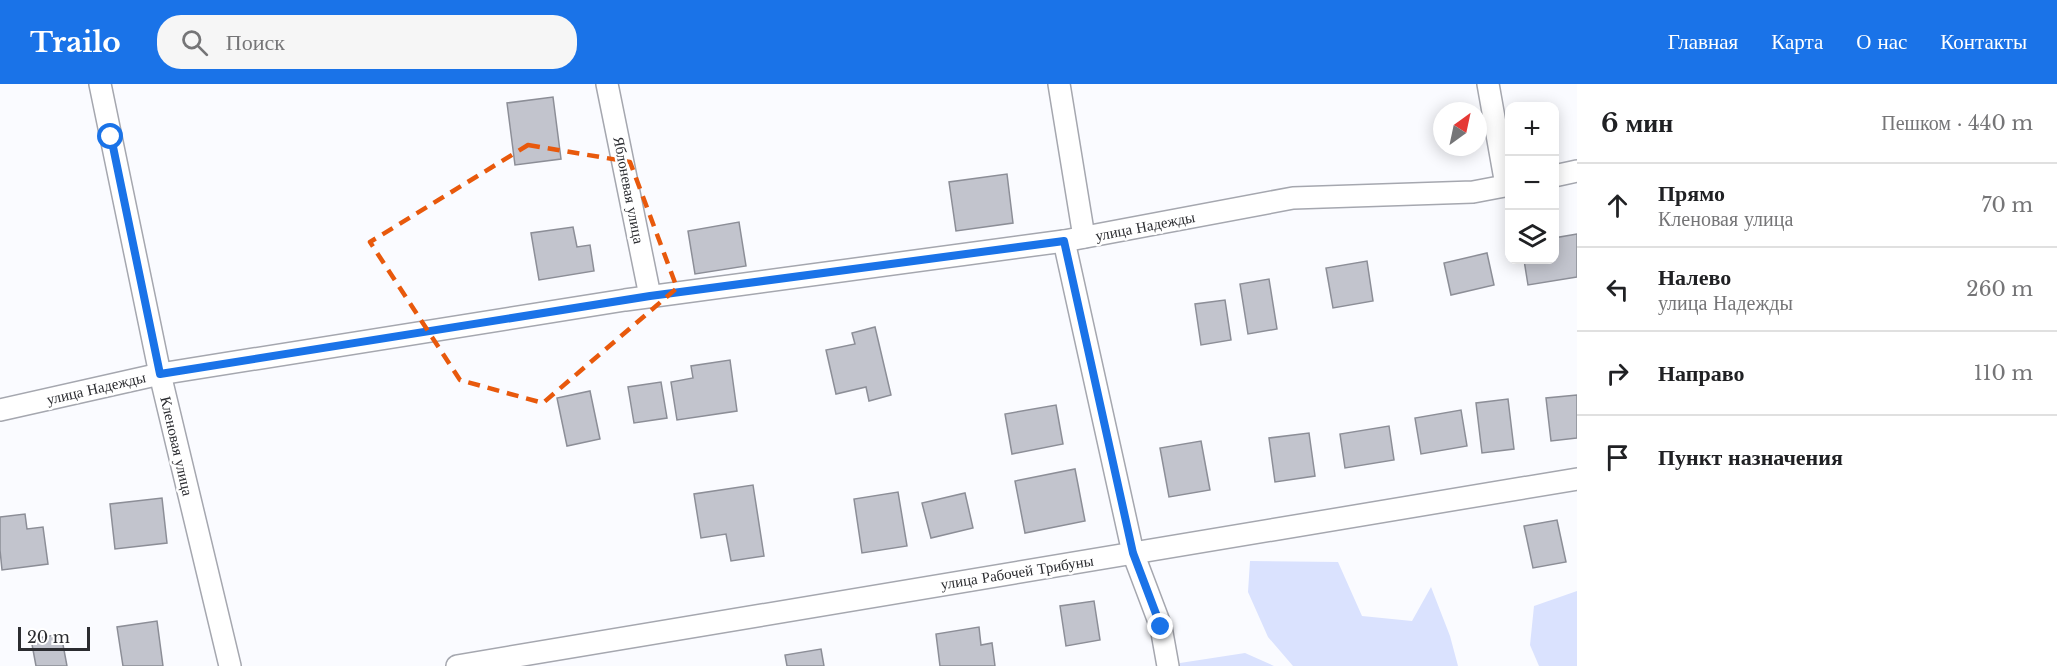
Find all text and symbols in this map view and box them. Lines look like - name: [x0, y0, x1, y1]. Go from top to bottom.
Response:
- search box: [157, 15, 577, 69]
- text: Trailo: [30, 25, 121, 60]
- icon: search: [178, 26, 211, 59]
- text: Поиск: [226, 29, 285, 56]
- text: Главная: [1668, 29, 1738, 55]
- text: Карта: [1771, 29, 1823, 55]
- text: О нас: [1856, 29, 1907, 55]
- text: Контакты: [1940, 29, 2027, 55]
- north arrow: [1433, 102, 1487, 156]
- map controls: [1505, 102, 1559, 264]
- button: +: [1505, 102, 1559, 156]
- text: 6 мин: [1601, 107, 1673, 139]
- text: Пешком · 440 m: [1881, 111, 2033, 135]
- route start: [97, 123, 123, 149]
- street label: Яблоневая улица: [609, 135, 649, 246]
- button: −: [1505, 156, 1559, 210]
- text: Прямо: [1658, 180, 1725, 207]
- icon: ahead: [1601, 189, 1634, 222]
- text: 70 m: [1981, 193, 2033, 217]
- street label: улица Надежды: [1094, 207, 1196, 245]
- text: Кленовая улица: [1658, 207, 1793, 231]
- button: layers: [1505, 210, 1559, 264]
- text: Налево: [1658, 264, 1731, 291]
- icon: left: [1601, 273, 1634, 306]
- text: 260 m: [1966, 277, 2033, 301]
- text: улица Надежды: [1658, 291, 1793, 315]
- icon: right: [1601, 357, 1634, 390]
- text: Направо: [1658, 360, 1744, 387]
- text: 110 m: [1974, 361, 2033, 385]
- street label: улица Надежды: [45, 367, 147, 409]
- street label: Кленовая улица: [156, 394, 198, 498]
- icon: arrive: [1601, 441, 1634, 474]
- text: Пункт назначения: [1658, 444, 1843, 471]
- street label: улица Рабочей Трибуны: [939, 551, 1095, 593]
- route end: [1147, 613, 1173, 639]
- scale bar: [18, 624, 90, 652]
- text: 20 m: [27, 627, 70, 647]

